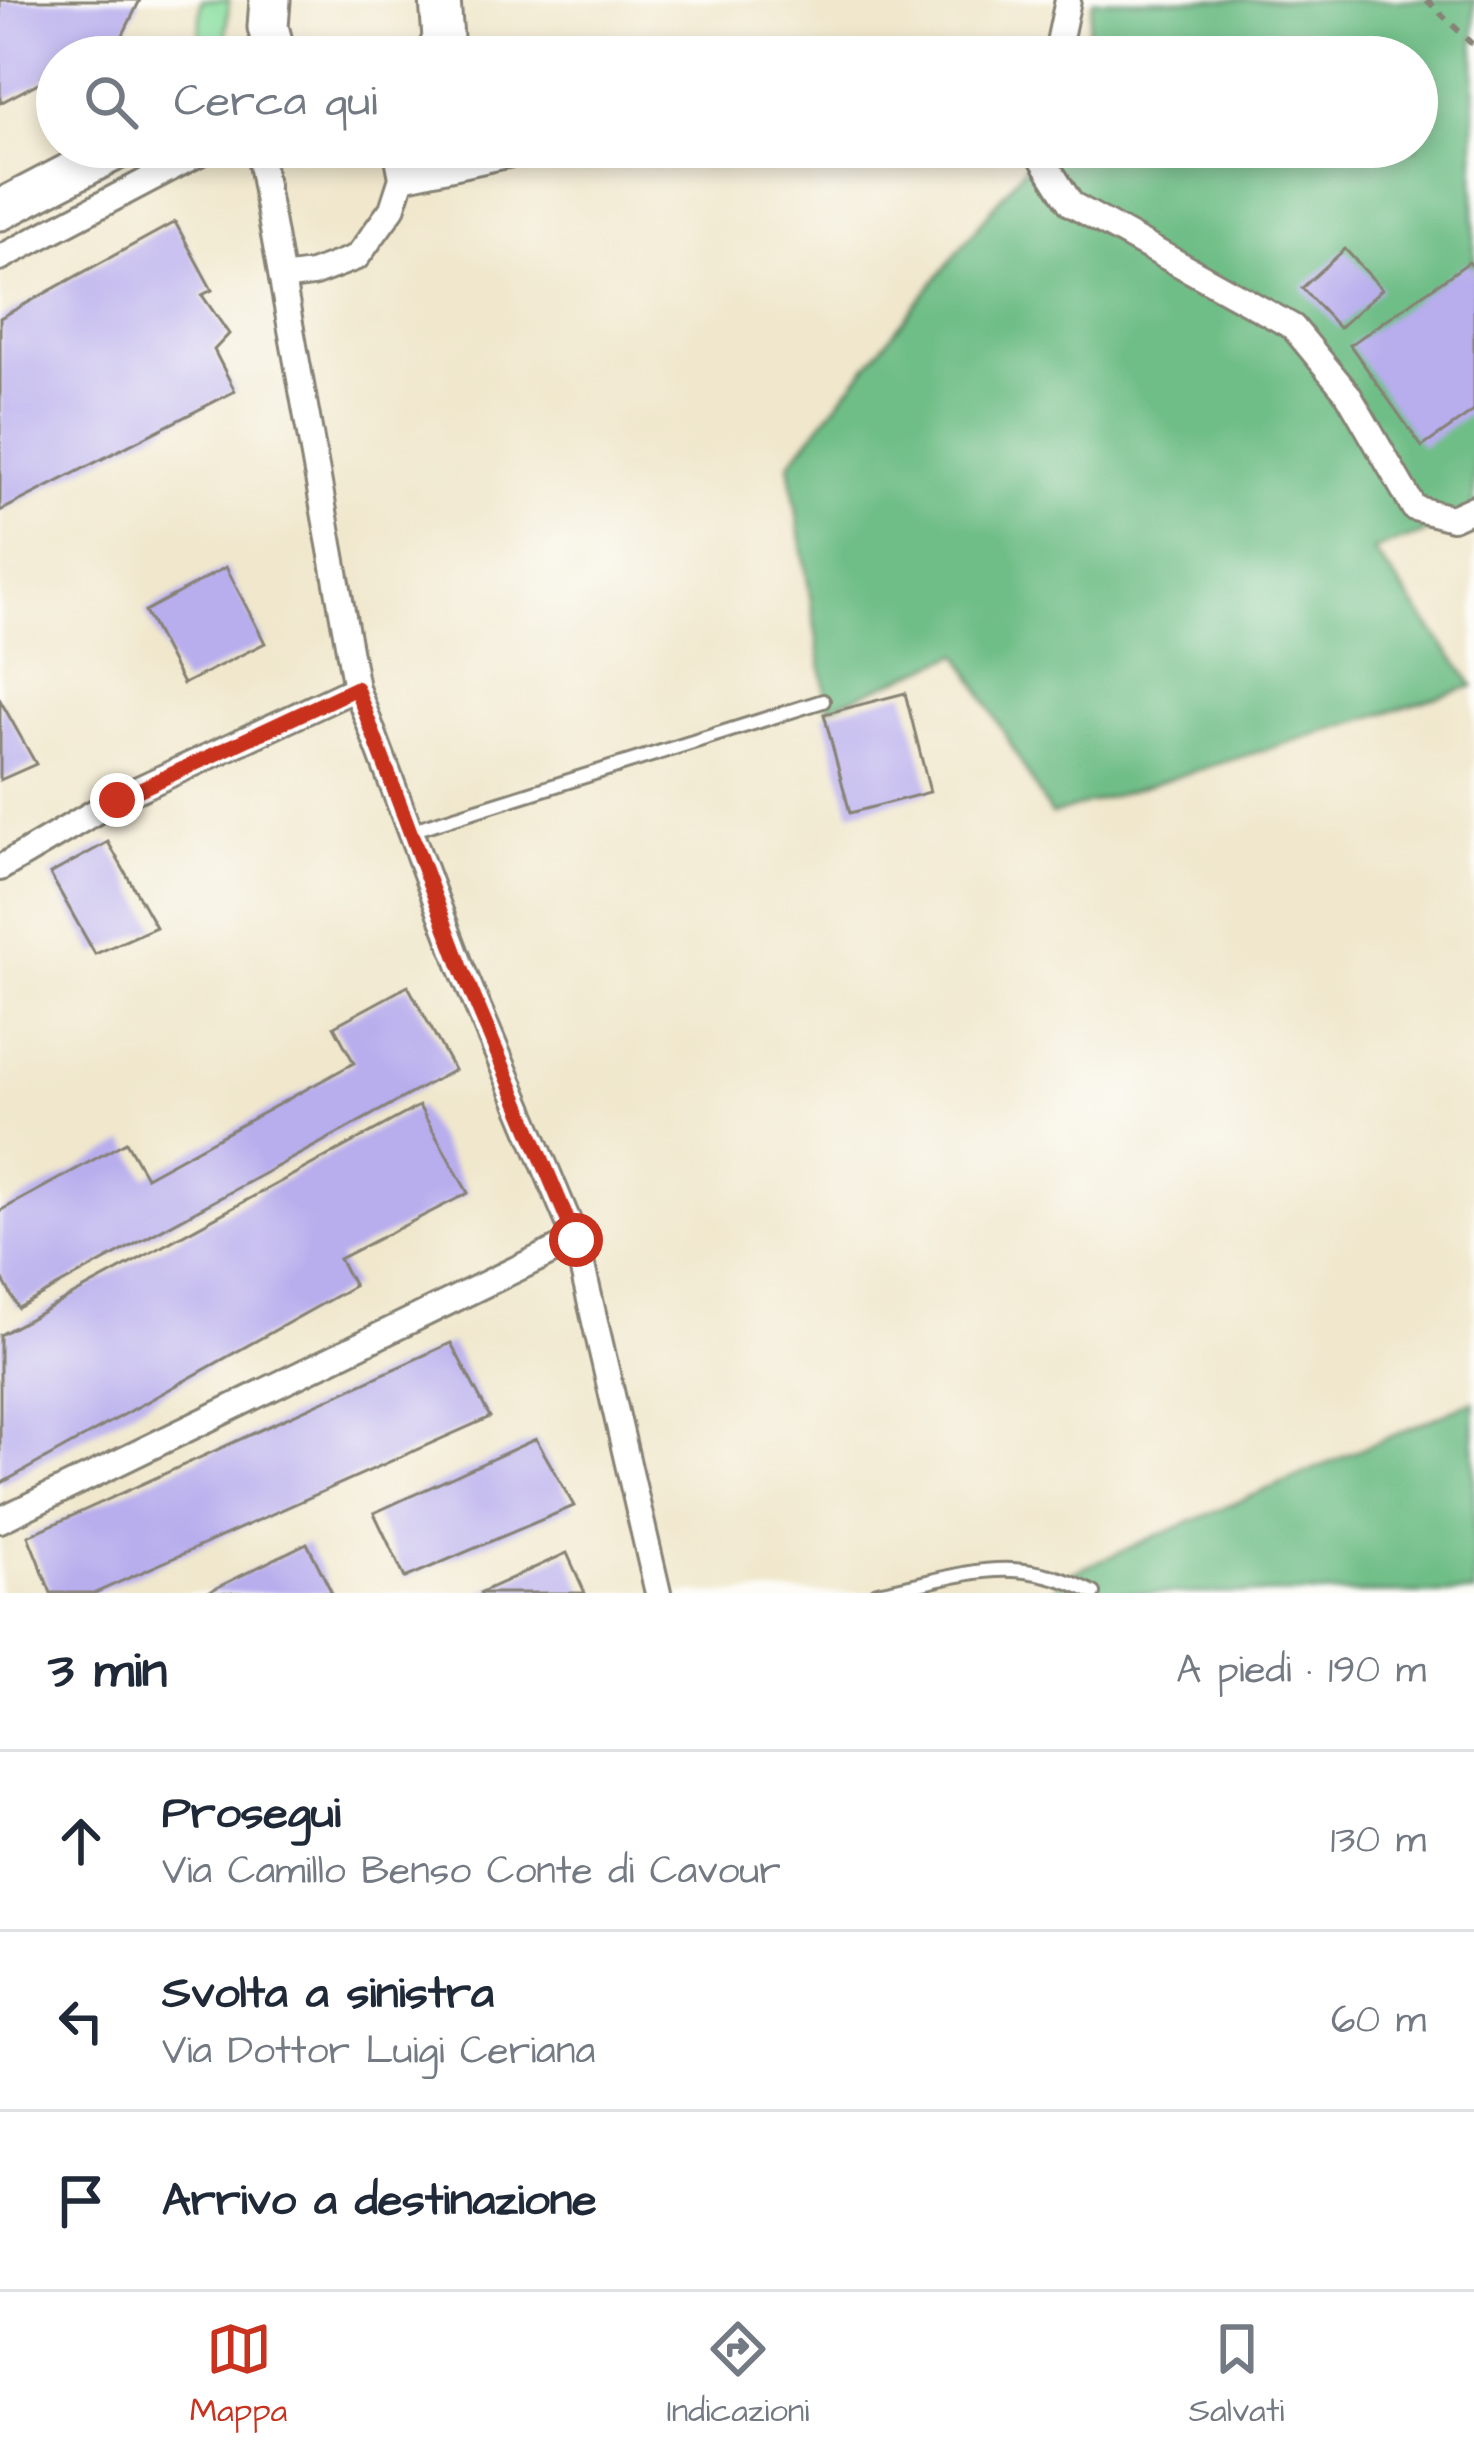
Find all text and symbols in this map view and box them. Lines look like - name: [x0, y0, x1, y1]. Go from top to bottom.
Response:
- search box: [36, 36, 1438, 168]
- icon: search: [78, 69, 144, 135]
- text: Cerca qui: [174, 71, 377, 133]
- route end: [90, 773, 144, 827]
- route start: [549, 1213, 603, 1267]
- text: 3 min: [48, 1636, 167, 1707]
- text: A piedi · 190 m: [1176, 1644, 1426, 1698]
- text: Prosegui: [162, 1783, 341, 1845]
- icon: ahead: [48, 1808, 114, 1874]
- text: 130 m: [1331, 1814, 1426, 1868]
- text: Via Camillo Benso Conte di Cavour: [162, 1845, 781, 1899]
- text: Svolta a sinistra: [162, 1963, 494, 2025]
- icon: left: [48, 1988, 114, 2054]
- text: 60 m: [1331, 1994, 1426, 2048]
- text: Via Dottor Luigi Ceriana: [162, 2025, 595, 2079]
- icon: arrive: [48, 2168, 114, 2234]
- text: Arrivo a destinazione: [162, 2170, 597, 2232]
- tab: Mappa: [190, 2316, 287, 2434]
- tab: Indicazioni: [667, 2316, 809, 2434]
- tab: Salvati: [1189, 2316, 1284, 2434]

